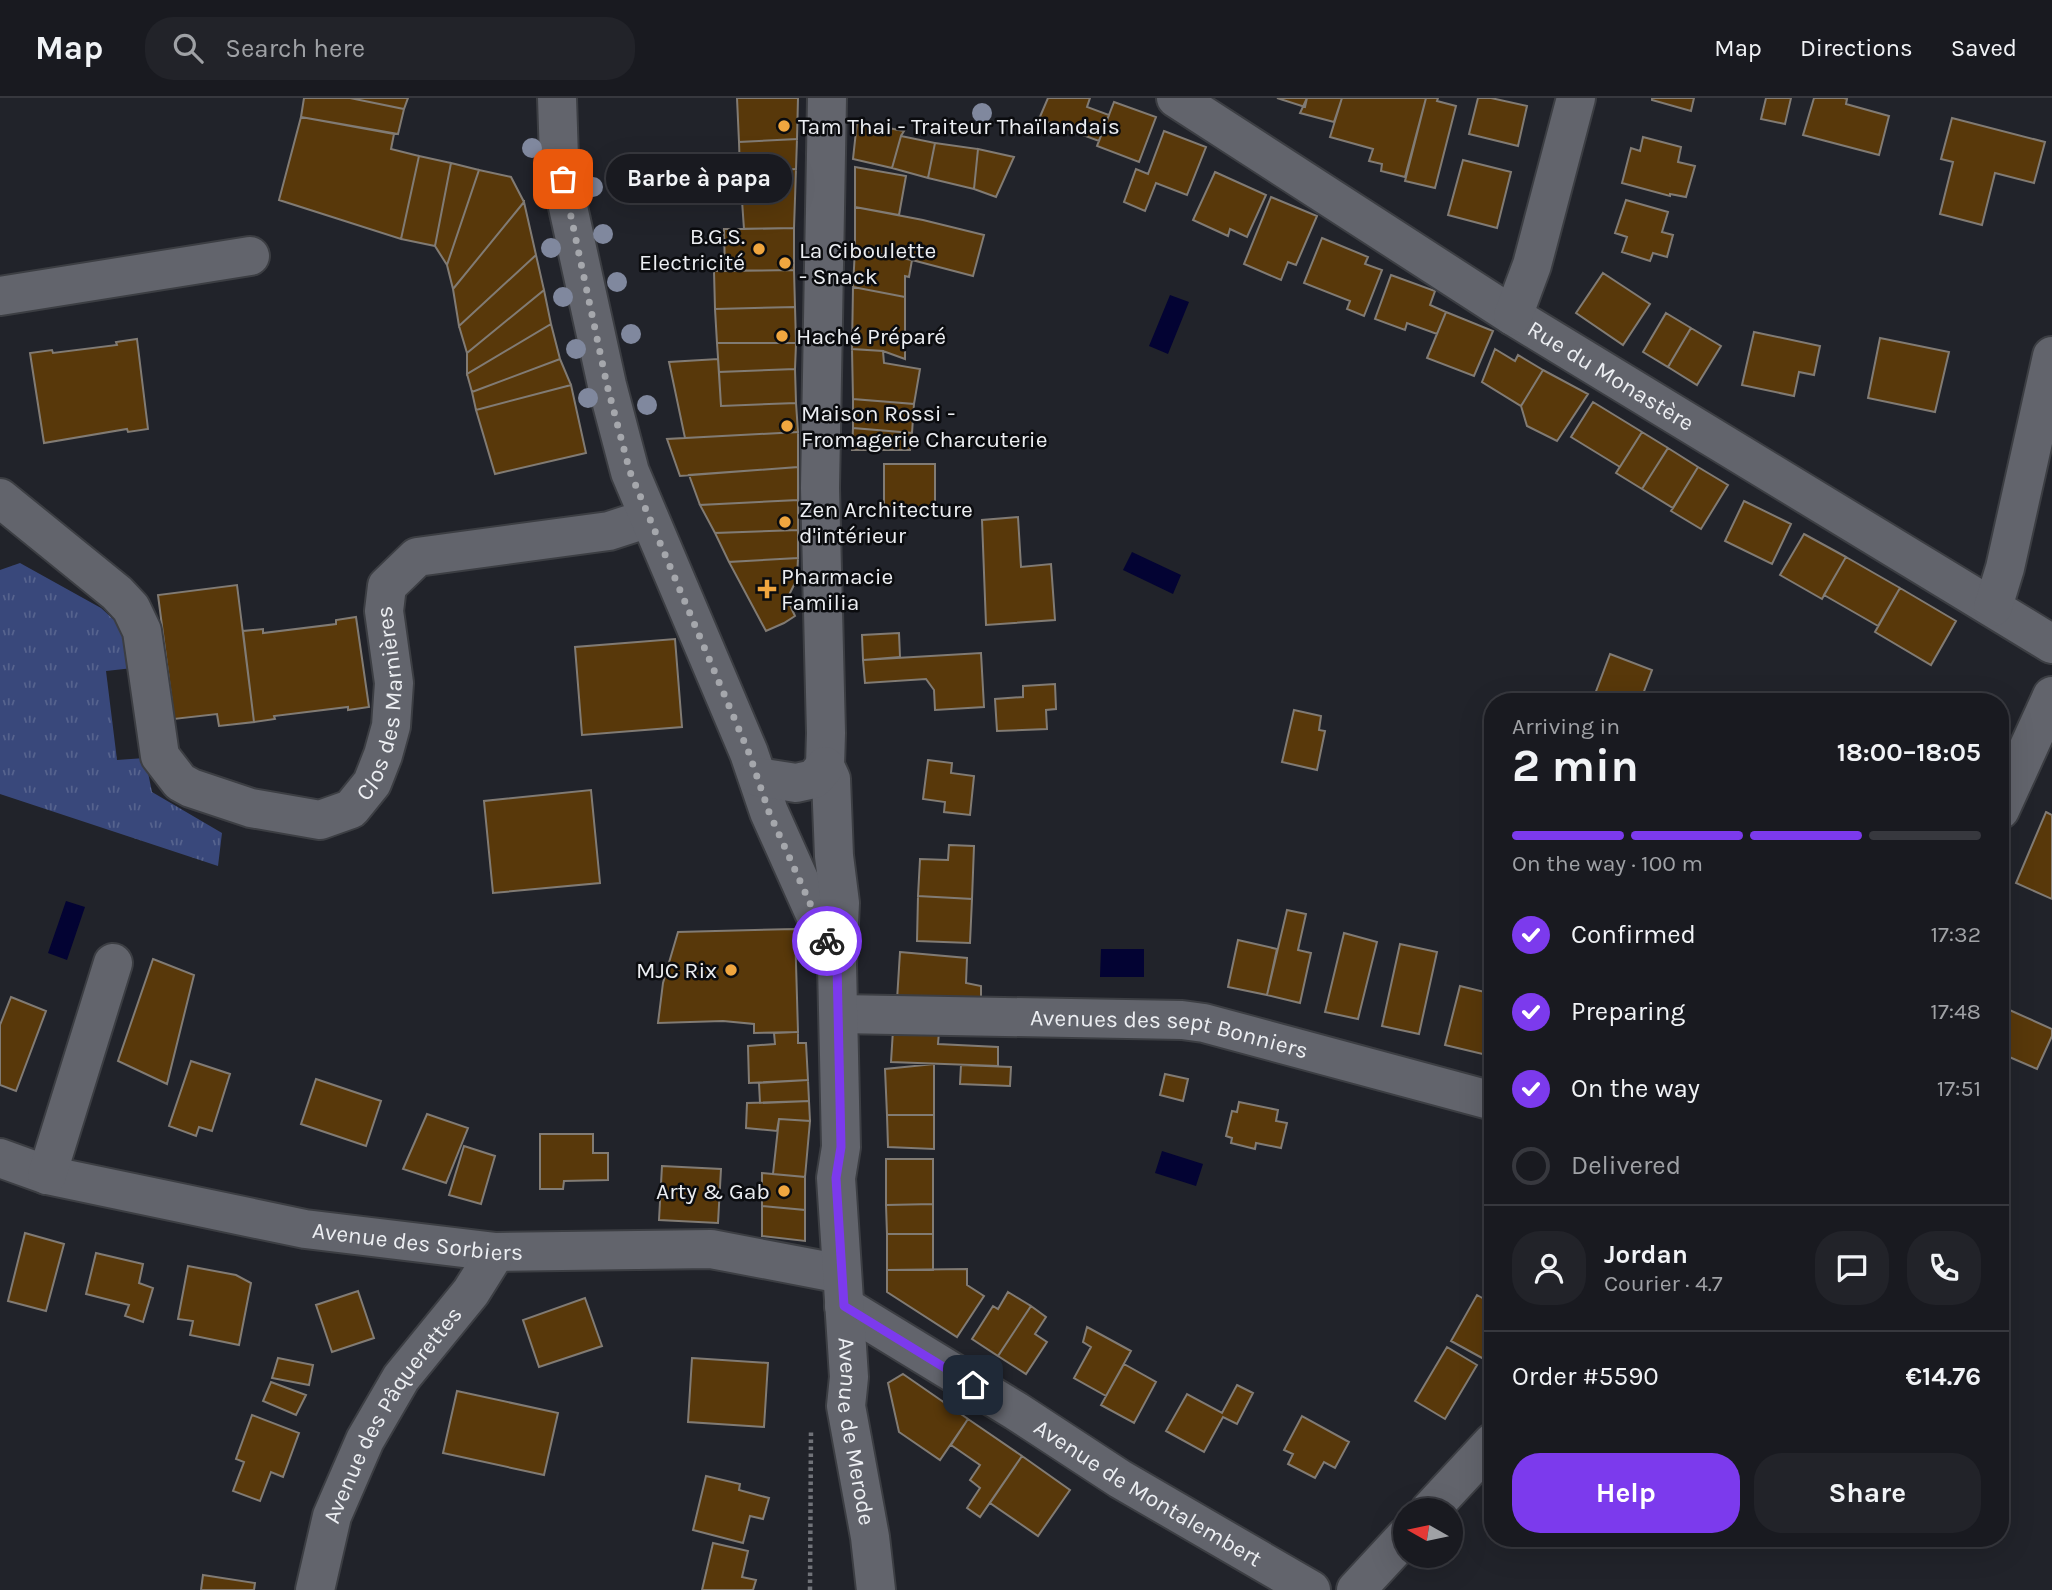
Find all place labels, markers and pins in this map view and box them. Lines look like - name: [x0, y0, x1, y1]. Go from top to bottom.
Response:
- place label: Tam Thai - Traiteur Thaïlandais: [798, 113, 1120, 140]
- marker: Tam Thai - Traiteur Thaïlandais: [776, 118, 792, 134]
- pin: [533, 149, 593, 209]
- callout: Barbe à papa: [605, 154, 790, 204]
- place label: B.G.S. Electricité: [639, 223, 745, 276]
- place label: La Ciboulette - Snack: [799, 237, 936, 290]
- marker: B.G.S. Electricité: [751, 241, 767, 257]
- marker: La Ciboulette - Snack: [777, 255, 793, 271]
- place label: Haché Préparé: [796, 323, 946, 350]
- marker: Haché Préparé: [774, 328, 790, 344]
- place label: Maison Rossi - Fromagerie Charcuterie: [801, 400, 1048, 453]
- marker: Maison Rossi - Fromagerie Charcuterie: [779, 418, 795, 434]
- place label: Zen Architecture d'intérieur: [799, 496, 973, 549]
- marker: Zen Architecture d'intérieur: [777, 514, 793, 530]
- place label: Pharmacie Familia: [781, 563, 893, 616]
- marker: Pharmacie Familia: [759, 581, 775, 597]
- place label: MJC Rix: [636, 957, 717, 984]
- marker: MJC Rix: [723, 962, 739, 978]
- place label: Arty & Gab: [656, 1178, 770, 1205]
- marker: Arty & Gab: [776, 1183, 792, 1199]
- pin: [943, 1355, 1003, 1415]

